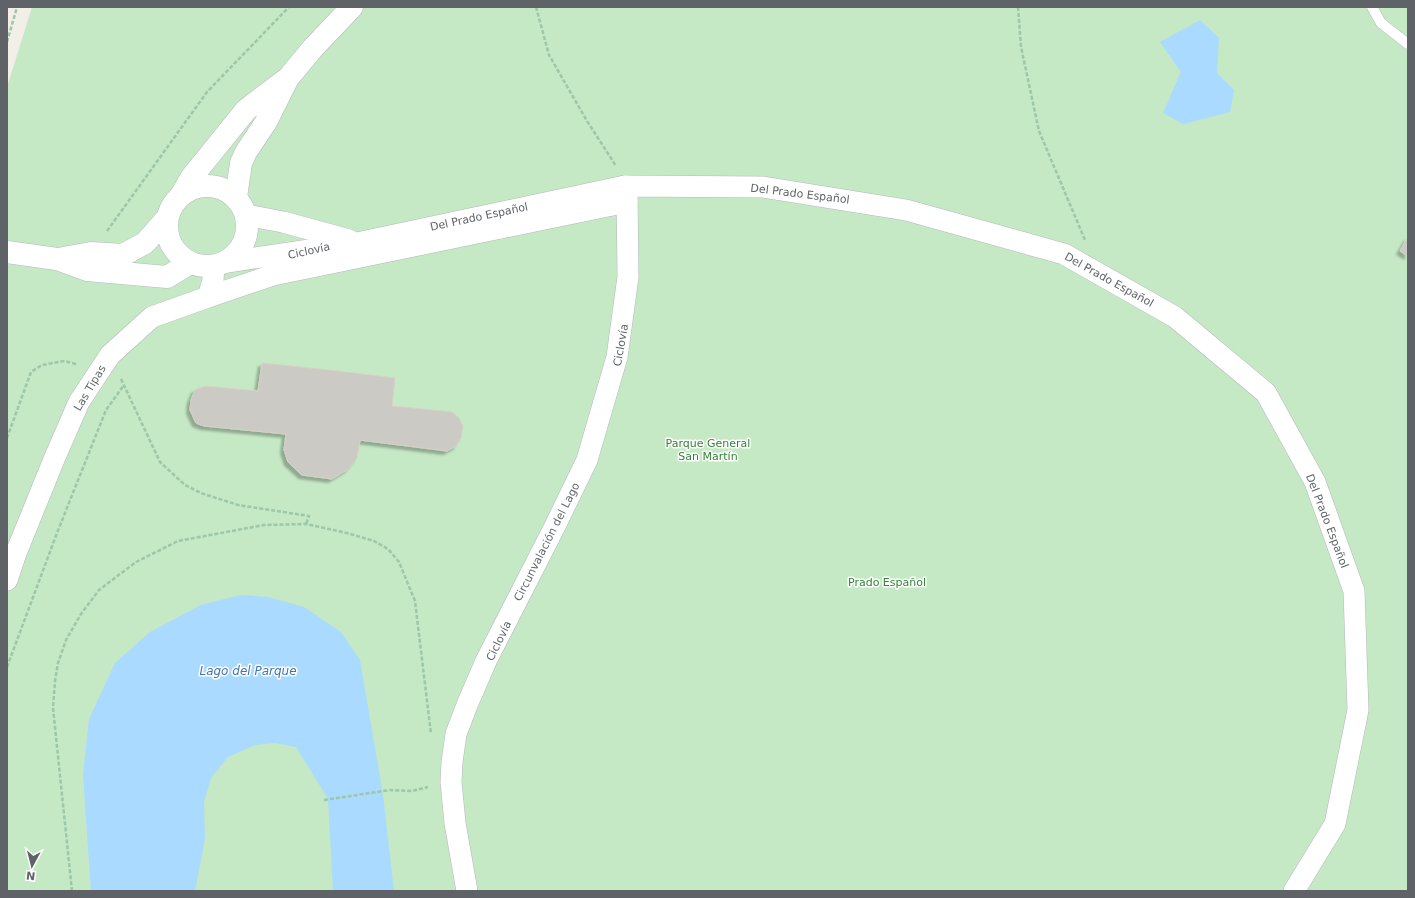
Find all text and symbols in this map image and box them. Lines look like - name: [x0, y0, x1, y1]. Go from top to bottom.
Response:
- street label: Del Prado Español: [750, 181, 850, 207]
- street label: Del Prado Español: [429, 200, 529, 234]
- street label: Ciclovía: [287, 240, 331, 262]
- street label: Del Prado Español: [1062, 250, 1156, 310]
- street label: Ciclovía: [611, 323, 631, 367]
- street label: Las Tipas: [71, 363, 109, 413]
- park label: Parque General San Martín: [666, 437, 750, 463]
- street label: Del Prado Español: [1303, 472, 1351, 570]
- street label: Circunvalación del Lago: [511, 480, 583, 603]
- park label: Prado Español: [848, 576, 926, 589]
- street label: Ciclovía: [484, 619, 514, 663]
- water label: Lago del Parque: [199, 664, 297, 678]
- north arrow: [12, 846, 52, 886]
- text: N: [25, 868, 36, 882]

